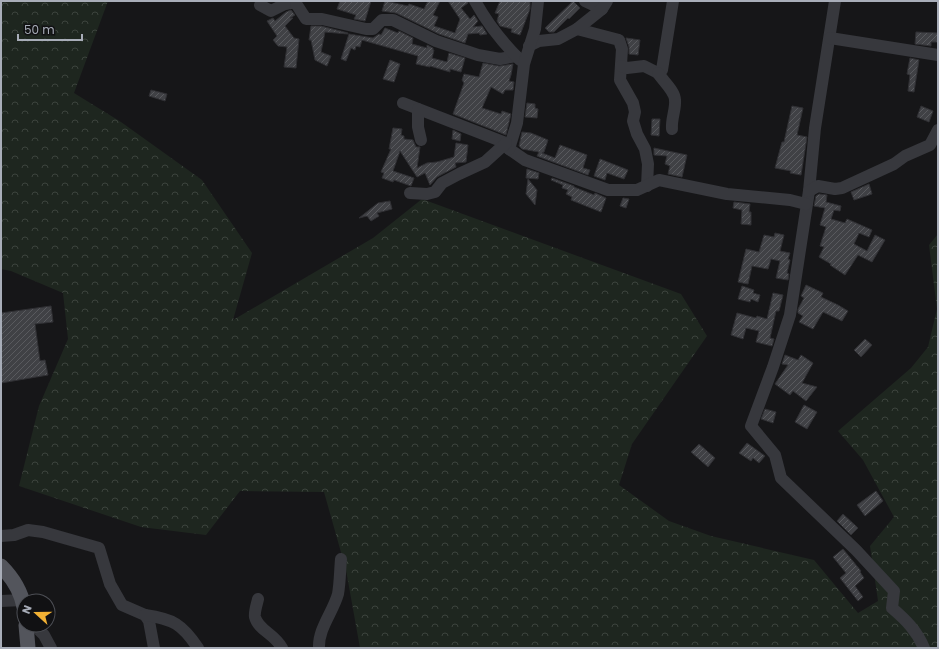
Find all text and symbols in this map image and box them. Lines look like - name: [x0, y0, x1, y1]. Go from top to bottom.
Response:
- scale bar: [18, 16, 82, 42]
- text: 50 m: [24, 21, 55, 38]
- north arrow: [16, 593, 56, 633]
- text: N: [18, 603, 36, 616]

